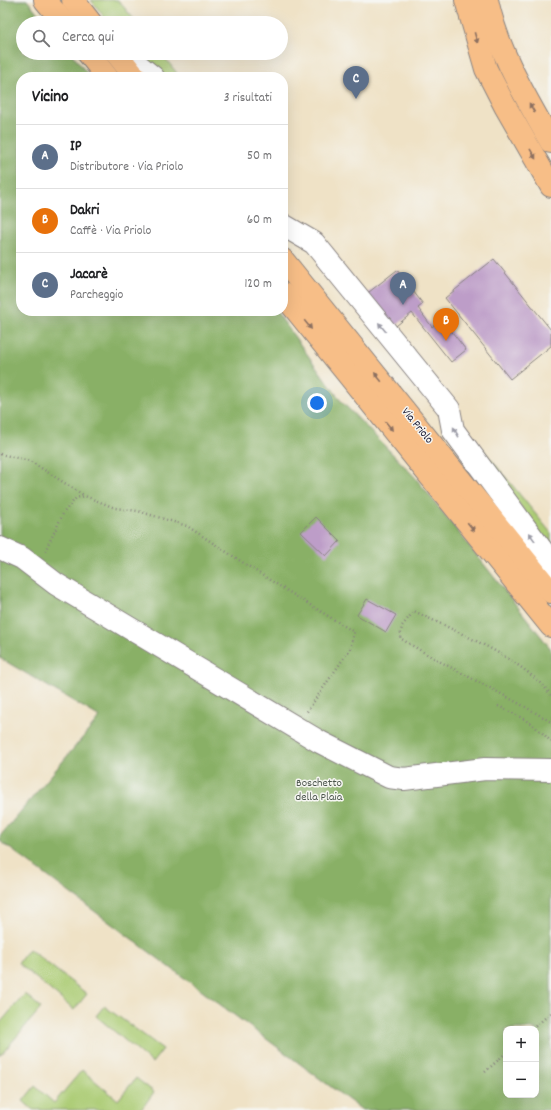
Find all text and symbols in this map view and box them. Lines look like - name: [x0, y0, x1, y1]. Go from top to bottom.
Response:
- search box: [16, 16, 288, 60]
- icon: search: [30, 27, 52, 49]
- text: Cerca qui: [62, 27, 114, 49]
- one-way arrow: [473, 32, 479, 44]
- pin: C: [343, 66, 369, 99]
- text: Vicino: [32, 86, 69, 110]
- text: 3 risultati: [224, 89, 272, 108]
- one-way arrow: [528, 102, 535, 114]
- text: IP: [70, 136, 81, 158]
- text: A: [41, 147, 49, 166]
- text: 50 m: [247, 147, 272, 166]
- one-way arrow: [529, 148, 536, 160]
- text: Distributore · Via Priolo: [70, 158, 183, 177]
- text: Dakri: [70, 200, 99, 222]
- text: B: [42, 211, 48, 230]
- text: 60 m: [247, 211, 272, 230]
- text: Caffè · Via Priolo: [70, 222, 151, 241]
- text: Jacarè: [70, 264, 108, 286]
- pin: A: [390, 272, 416, 305]
- text: C: [42, 275, 48, 294]
- text: 120 m: [244, 275, 272, 294]
- text: Parcheggio: [70, 286, 123, 305]
- pin: B: [433, 308, 459, 341]
- one-way arrow: [303, 319, 312, 330]
- one-way arrow: [378, 322, 387, 333]
- one-way arrow: [373, 372, 382, 383]
- your location: [307, 393, 327, 413]
- street label: Via Priolo: [397, 404, 437, 448]
- one-way arrow: [385, 420, 394, 431]
- one-way arrow: [452, 426, 459, 438]
- one-way arrow: [467, 521, 475, 532]
- one-way arrow: [528, 532, 536, 543]
- park label: Boschetto della Plaia: [296, 775, 343, 806]
- map controls: [503, 1026, 539, 1098]
- button: +: [503, 1026, 539, 1062]
- button: −: [503, 1062, 539, 1098]

